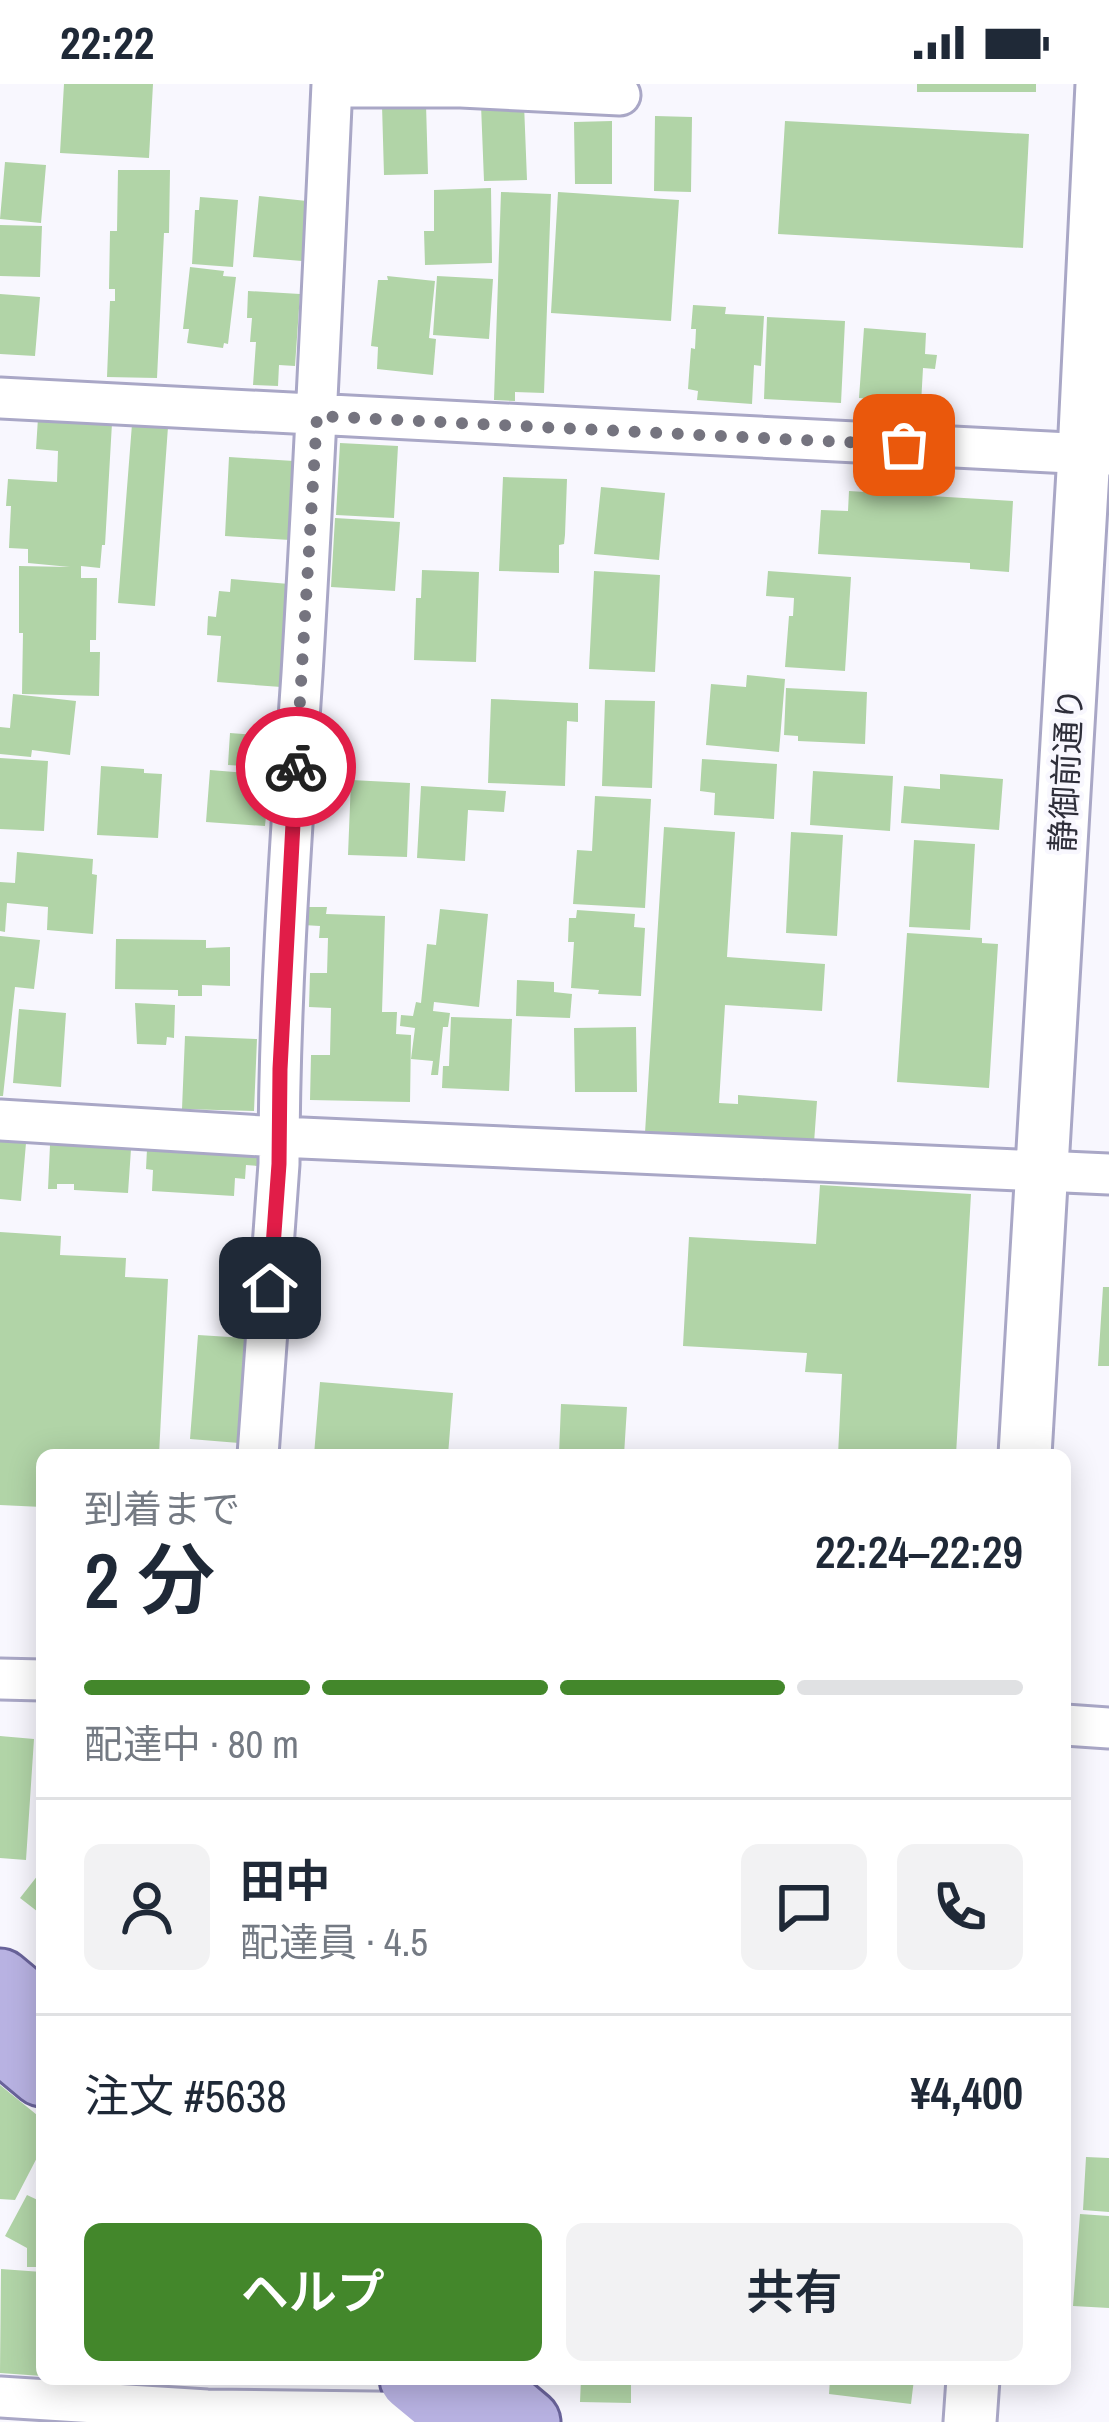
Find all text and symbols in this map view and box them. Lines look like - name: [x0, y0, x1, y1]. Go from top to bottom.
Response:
- text: 22:22: [60, 12, 154, 73]
- pin: [853, 394, 955, 496]
- icon: bag: [871, 412, 937, 478]
- street label: 静御前通り: [1040, 686, 1092, 854]
- courier: [236, 707, 356, 827]
- icon: bike: [263, 734, 329, 800]
- pin: [219, 1237, 321, 1339]
- icon: home: [237, 1255, 303, 1321]
- text: 到着まで: [84, 1483, 240, 1535]
- text: 22:24–22:29: [815, 1521, 1023, 1582]
- text: 2 分: [84, 1527, 215, 1632]
- text: 配達中 · 80 m: [84, 1718, 299, 1770]
- button: person: [84, 1844, 210, 1970]
- button: chat: [741, 1844, 867, 1970]
- button: phone: [897, 1844, 1023, 1970]
- text: 田中: [240, 1850, 330, 1911]
- text: 配達員 · 4.5: [240, 1916, 428, 1968]
- text: ¥4,400: [910, 2062, 1023, 2123]
- text: 注文 #5638: [84, 2065, 287, 2126]
- button: ヘルプ: [84, 2223, 542, 2361]
- button: 共有: [566, 2223, 1023, 2361]

